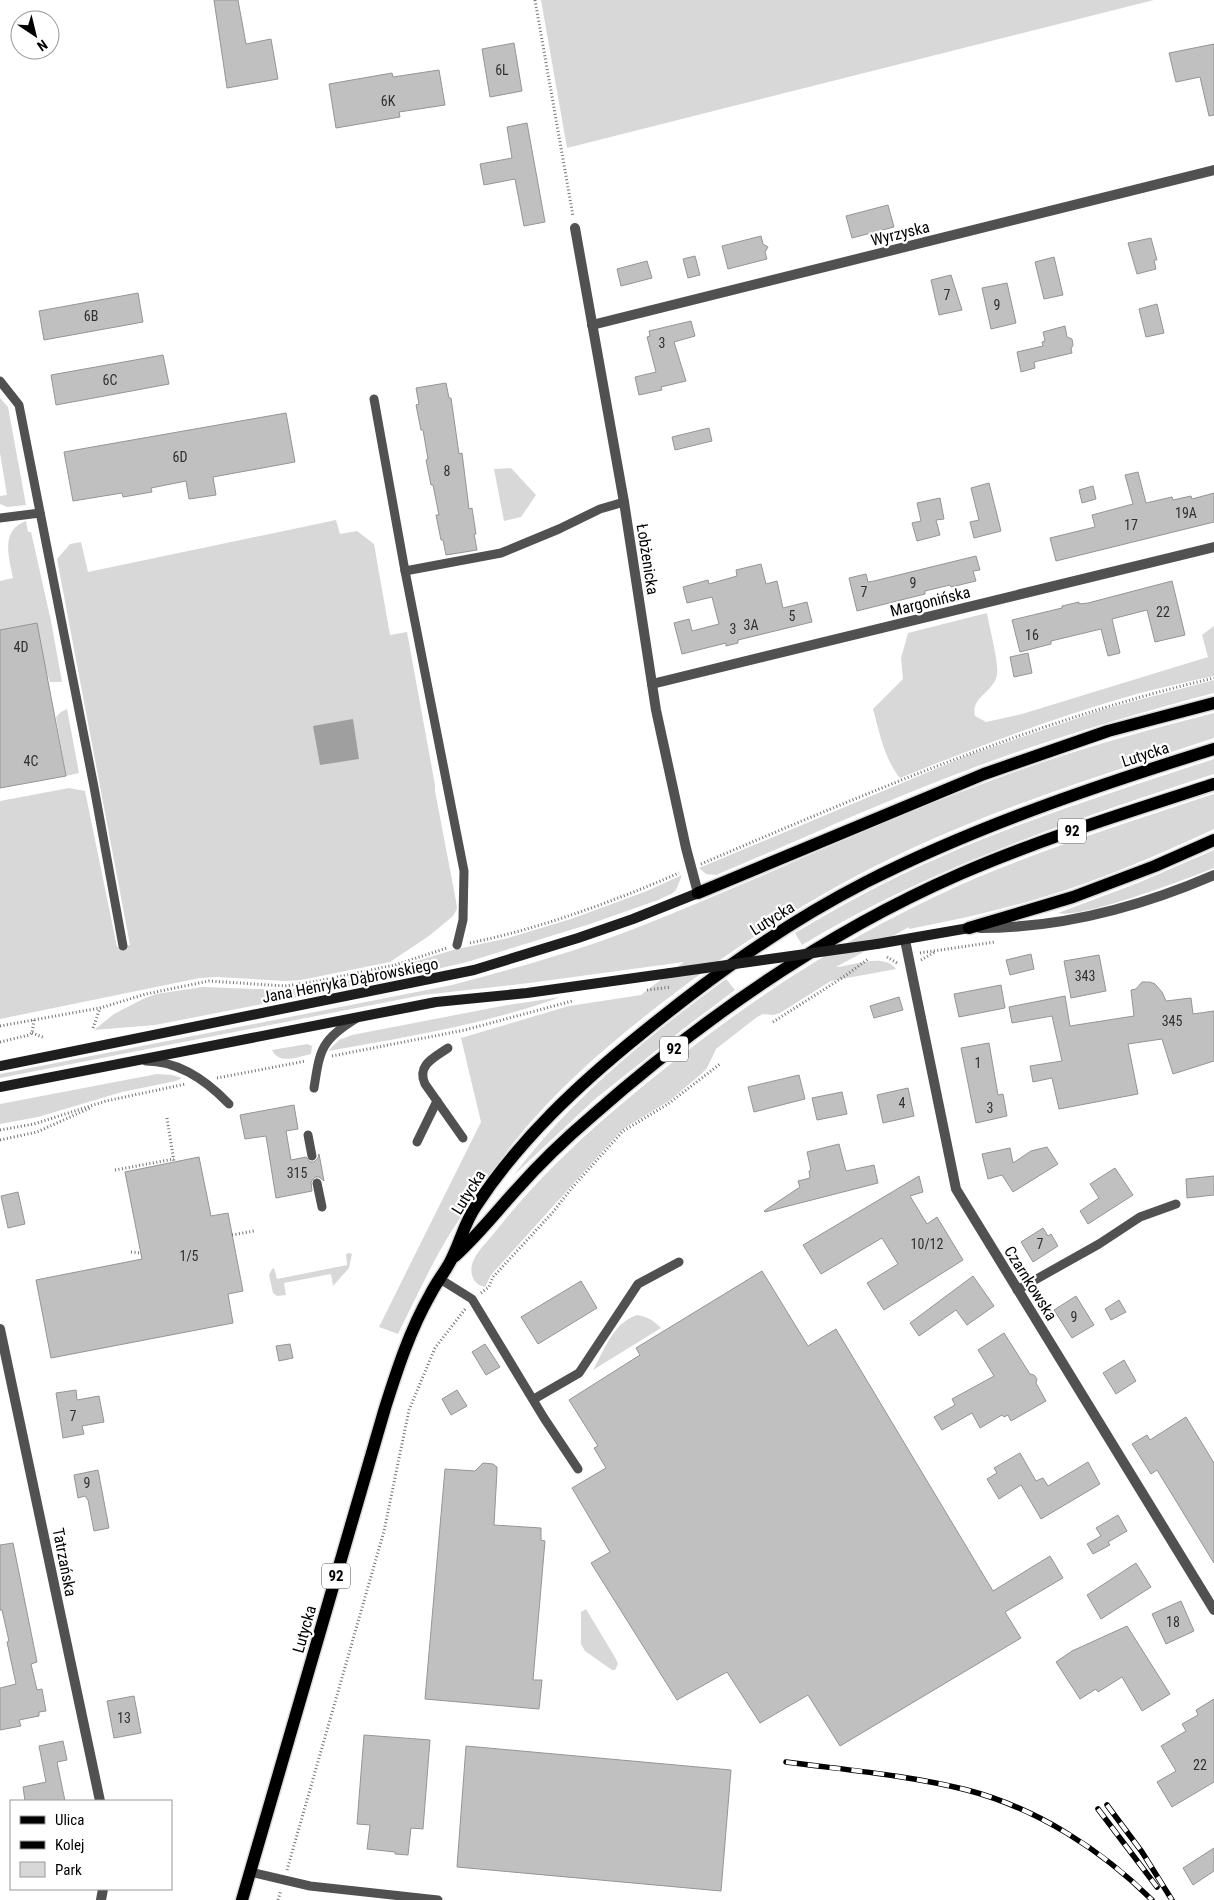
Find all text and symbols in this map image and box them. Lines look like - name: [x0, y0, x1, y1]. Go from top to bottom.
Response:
- north arrow: [10, 10, 60, 60]
- text: N: [34, 37, 51, 55]
- house number: 6L: [495, 62, 509, 78]
- house number: 6K: [381, 93, 396, 109]
- street label: Wyrzyska: [869, 217, 931, 250]
- house number: 7: [944, 287, 951, 303]
- house number: 9: [994, 297, 1000, 313]
- house number: 6B: [84, 308, 98, 324]
- house number: 3: [659, 335, 665, 351]
- house number: 6C: [103, 372, 117, 388]
- house number: 6D: [173, 449, 187, 465]
- house number: 8: [444, 463, 451, 479]
- house number: 19A: [1175, 505, 1197, 521]
- house number: 17: [1124, 517, 1138, 533]
- street label: Łobżenicka: [633, 522, 662, 596]
- house number: 9: [910, 575, 916, 591]
- street label: Margonińska: [888, 582, 972, 621]
- house number: 7: [861, 584, 868, 600]
- house number: 22: [1156, 604, 1170, 620]
- house number: 5: [789, 608, 796, 624]
- house number: 3A: [744, 617, 758, 633]
- house number: 3: [730, 621, 736, 637]
- house number: 16: [1025, 627, 1039, 643]
- house number: 4D: [14, 639, 28, 655]
- street label: Lutycka: [1119, 738, 1171, 771]
- house number: 4C: [24, 753, 38, 769]
- road number: 92: [1058, 818, 1086, 844]
- street label: Lutycka: [747, 898, 798, 939]
- street label: Jana Henryka Dąbrowskiego: [260, 954, 440, 1007]
- house number: 343: [1075, 968, 1095, 984]
- house number: 345: [1162, 1013, 1182, 1029]
- road number: 92: [660, 1036, 688, 1062]
- house number: 1: [975, 1055, 981, 1071]
- house number: 4: [899, 1095, 906, 1111]
- house number: 3: [987, 1100, 993, 1116]
- house number: 315: [287, 1165, 307, 1181]
- street label: Lutycka: [448, 1167, 489, 1218]
- house number: 10/12: [911, 1236, 944, 1252]
- house number: 7: [1037, 1236, 1044, 1252]
- street label: Czarnkowska: [1000, 1243, 1061, 1324]
- house number: 1/5: [179, 1248, 199, 1264]
- house number: 9: [1071, 1309, 1077, 1325]
- house number: 7: [70, 1408, 77, 1424]
- house number: 9: [84, 1475, 90, 1491]
- street label: Tatrzańska: [49, 1526, 80, 1598]
- road number: 92: [322, 1564, 350, 1588]
- street label: Lutycka: [289, 1603, 320, 1655]
- house number: 18: [1166, 1614, 1180, 1630]
- house number: 13: [117, 1710, 131, 1726]
- house number: 22: [1193, 1757, 1207, 1773]
- legend: [10, 1800, 172, 1890]
- text: Ulica: [55, 1811, 84, 1829]
- text: Kolej: [55, 1836, 84, 1854]
- text: Park: [55, 1861, 82, 1879]

